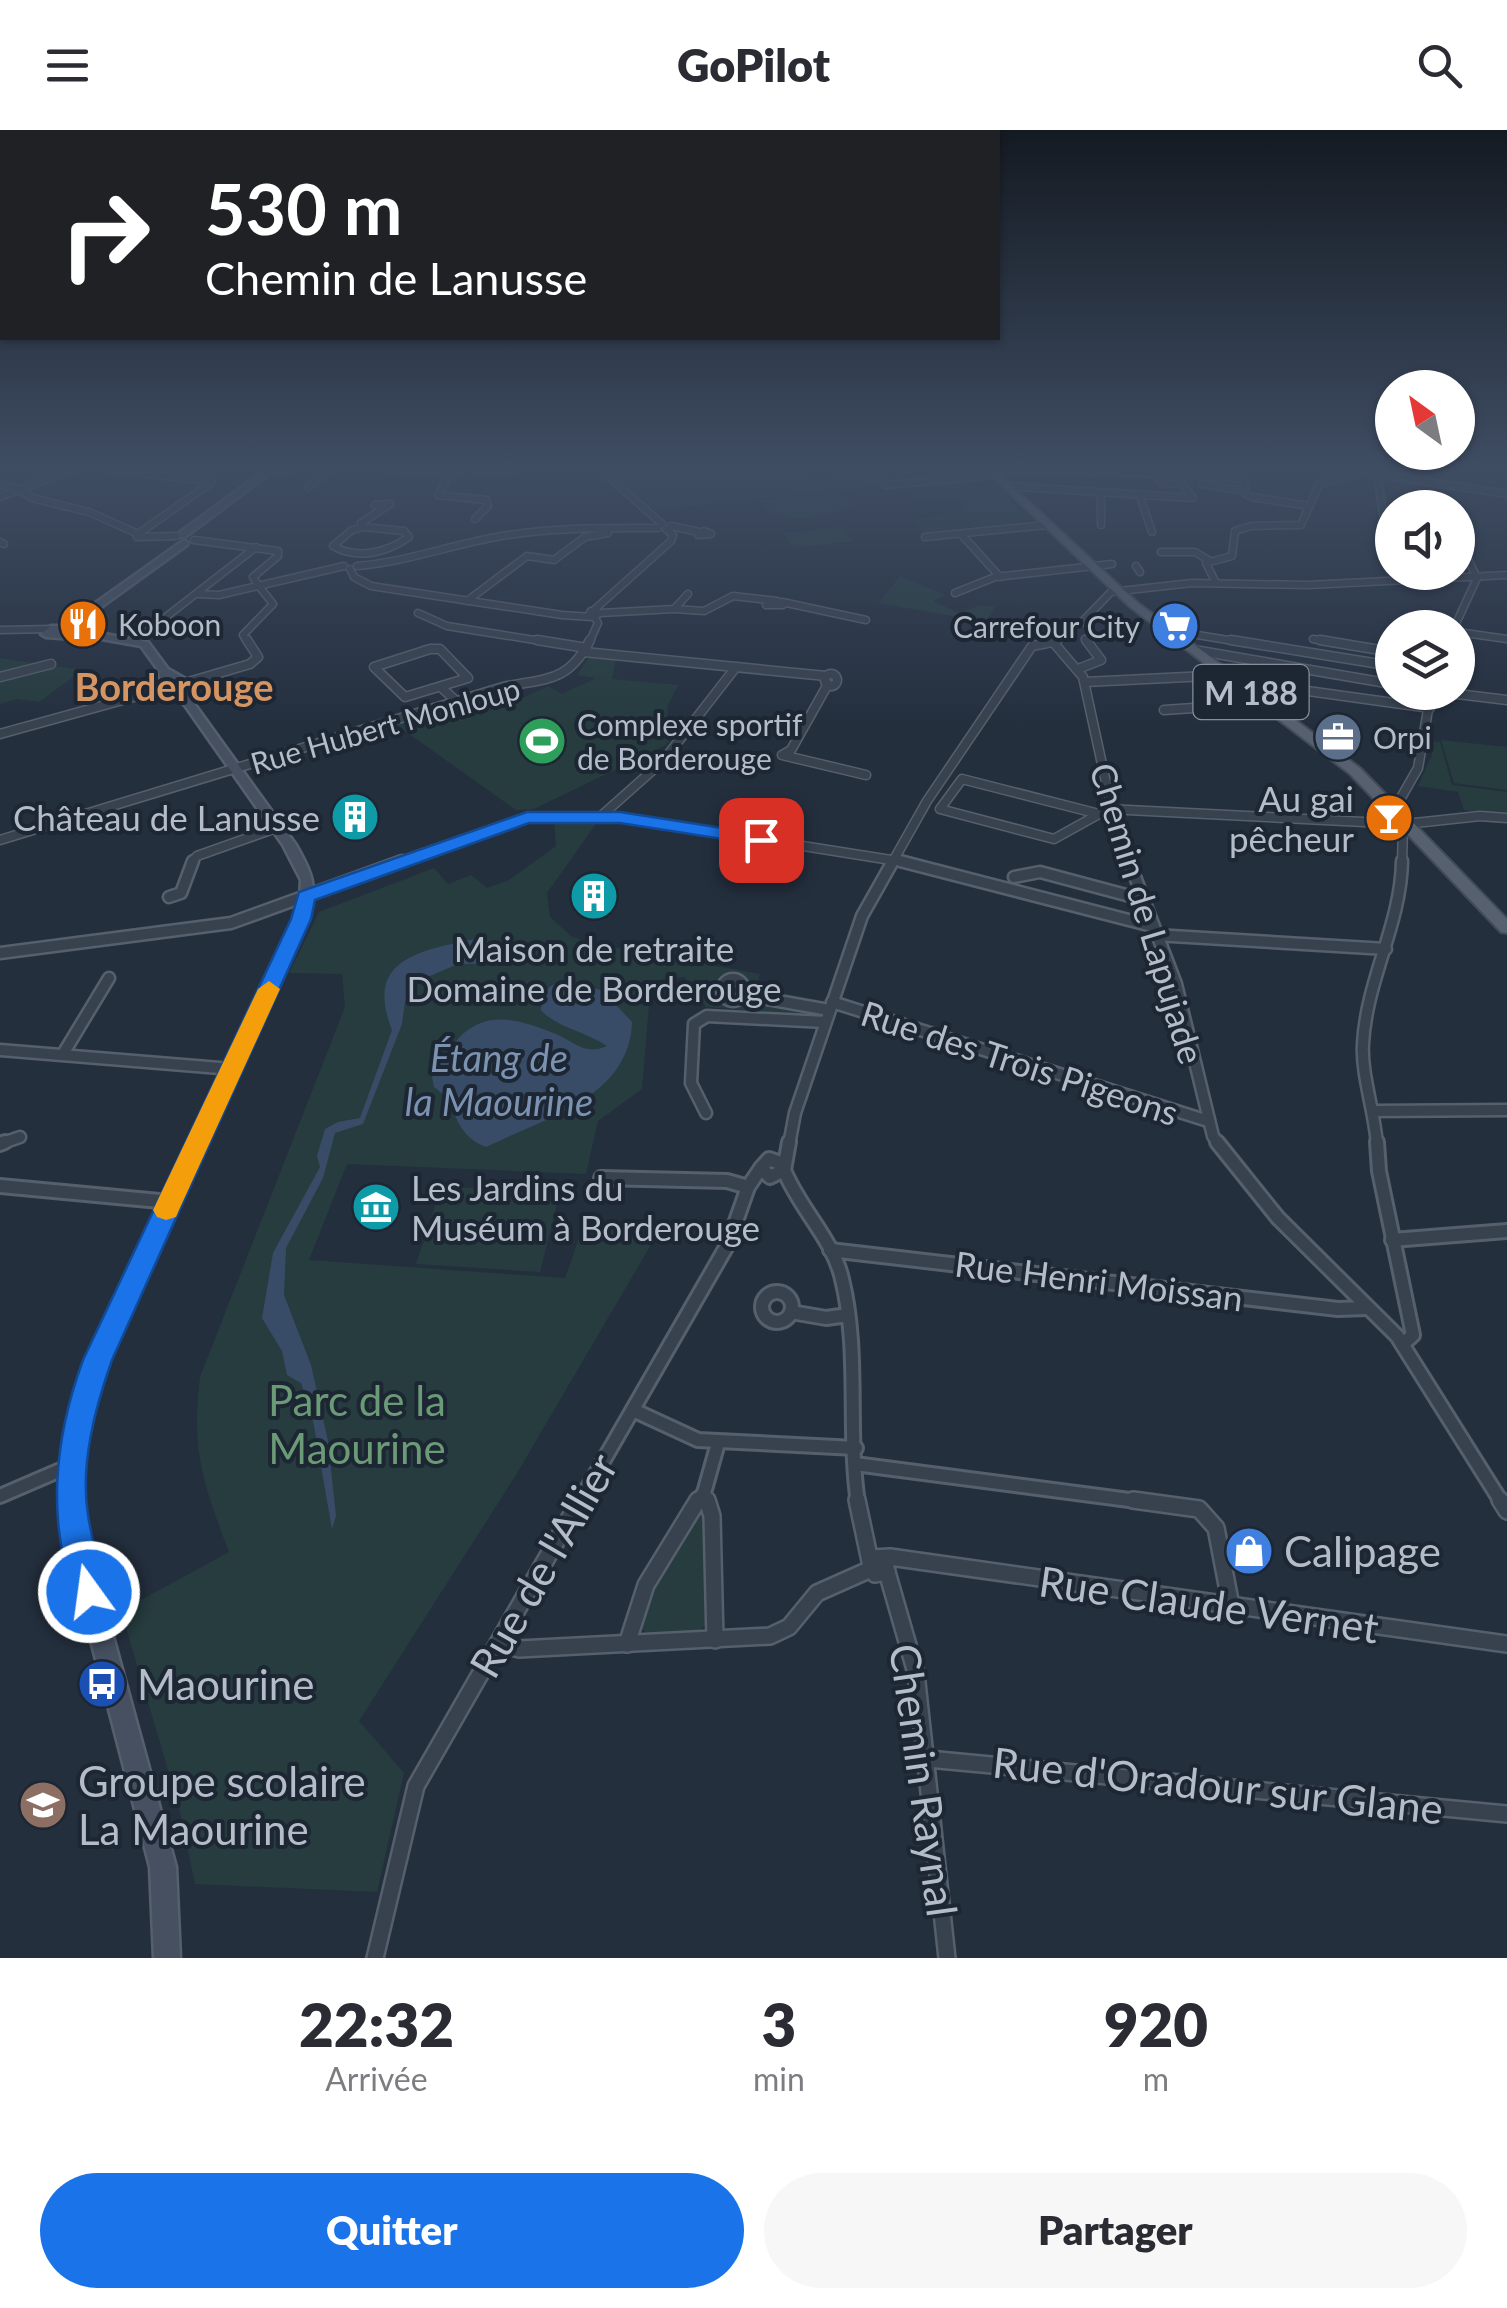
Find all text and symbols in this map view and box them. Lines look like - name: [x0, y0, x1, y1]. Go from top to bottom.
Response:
- icon: menu: [40, 38, 95, 93]
- text: GoPilot: [677, 38, 830, 92]
- icon: search: [1412, 38, 1467, 93]
- text: 530 m: [205, 166, 402, 250]
- icon: right: [40, 170, 170, 300]
- text: Chemin de Lanusse: [205, 251, 587, 305]
- north arrow: [1375, 370, 1475, 470]
- map controls: [1375, 370, 1475, 710]
- button: sound: [1375, 490, 1475, 590]
- restaurant icon: Koboon: [57, 598, 109, 650]
- supermarket icon: Carrefour City: [1149, 600, 1201, 652]
- place label: Koboon: [118, 606, 221, 642]
- place label: Carrefour City: [953, 608, 1141, 644]
- button: layers: [1375, 610, 1475, 710]
- district label: Borderouge: [74, 663, 274, 709]
- road number: M 188: [1194, 665, 1308, 719]
- street label: Rue Hubert Monloup: [246, 669, 524, 781]
- place label: Complexe sportif de Borderouge: [577, 706, 803, 776]
- office icon: Orpi: [1312, 711, 1364, 763]
- sports icon: Complexe sportif de Borderouge: [516, 715, 568, 767]
- place label: Orpi: [1373, 719, 1432, 755]
- street label: Chemin de Lapujade: [1082, 757, 1214, 1069]
- place label: Au gai pêcheur: [1229, 777, 1354, 859]
- building icon: Château de Lanusse: [329, 791, 381, 843]
- bar icon: Au gai pêcheur: [1363, 792, 1415, 844]
- place label: Château de Lanusse: [13, 796, 320, 838]
- pin: [719, 798, 804, 883]
- icon: arrive: [734, 813, 789, 868]
- building icon: Maison de retraite Domaine de Borderouge: [568, 870, 620, 922]
- place label: Maison de retraite Domaine de Borderouge: [407, 927, 781, 1009]
- street label: Rue des Trois Pigeons: [856, 991, 1184, 1133]
- water label: Étang de la Maourine: [405, 1034, 593, 1124]
- place label: Les Jardins du Muséum à Borderouge: [411, 1166, 760, 1248]
- museum icon: Les Jardins du Muséum à Borderouge: [350, 1181, 402, 1233]
- street label: Rue Henri Moissan: [953, 1241, 1245, 1319]
- park label: Parc de la Maourine: [268, 1375, 446, 1473]
- street label: Rue de l'Allier: [459, 1444, 627, 1686]
- shop icon: Calipage: [1223, 1525, 1275, 1577]
- place label: Calipage: [1284, 1526, 1441, 1576]
- position arrow: [37, 1540, 141, 1644]
- street label: Rue Claude Vernet: [1036, 1555, 1382, 1653]
- street label: Chemin Raynal: [880, 1640, 968, 1920]
- bus stop icon: Maourine: [76, 1658, 128, 1710]
- place label: Maourine: [137, 1659, 314, 1709]
- street label: Rue d'Oradour sur Glane: [990, 1736, 1446, 1834]
- place label: Groupe scolaire La Maourine: [78, 1756, 366, 1854]
- school or university icon: Groupe scolaire La Maourine: [17, 1779, 69, 1831]
- text: 22:32: [299, 1988, 454, 2060]
- text: 3: [761, 1988, 796, 2060]
- text: 920: [1104, 1988, 1208, 2060]
- text: Arrivée: [325, 2059, 428, 2098]
- text: min: [753, 2059, 805, 2098]
- text: m: [1143, 2059, 1169, 2098]
- button: Quitter: [40, 2173, 744, 2288]
- button: Partager: [764, 2173, 1467, 2288]

